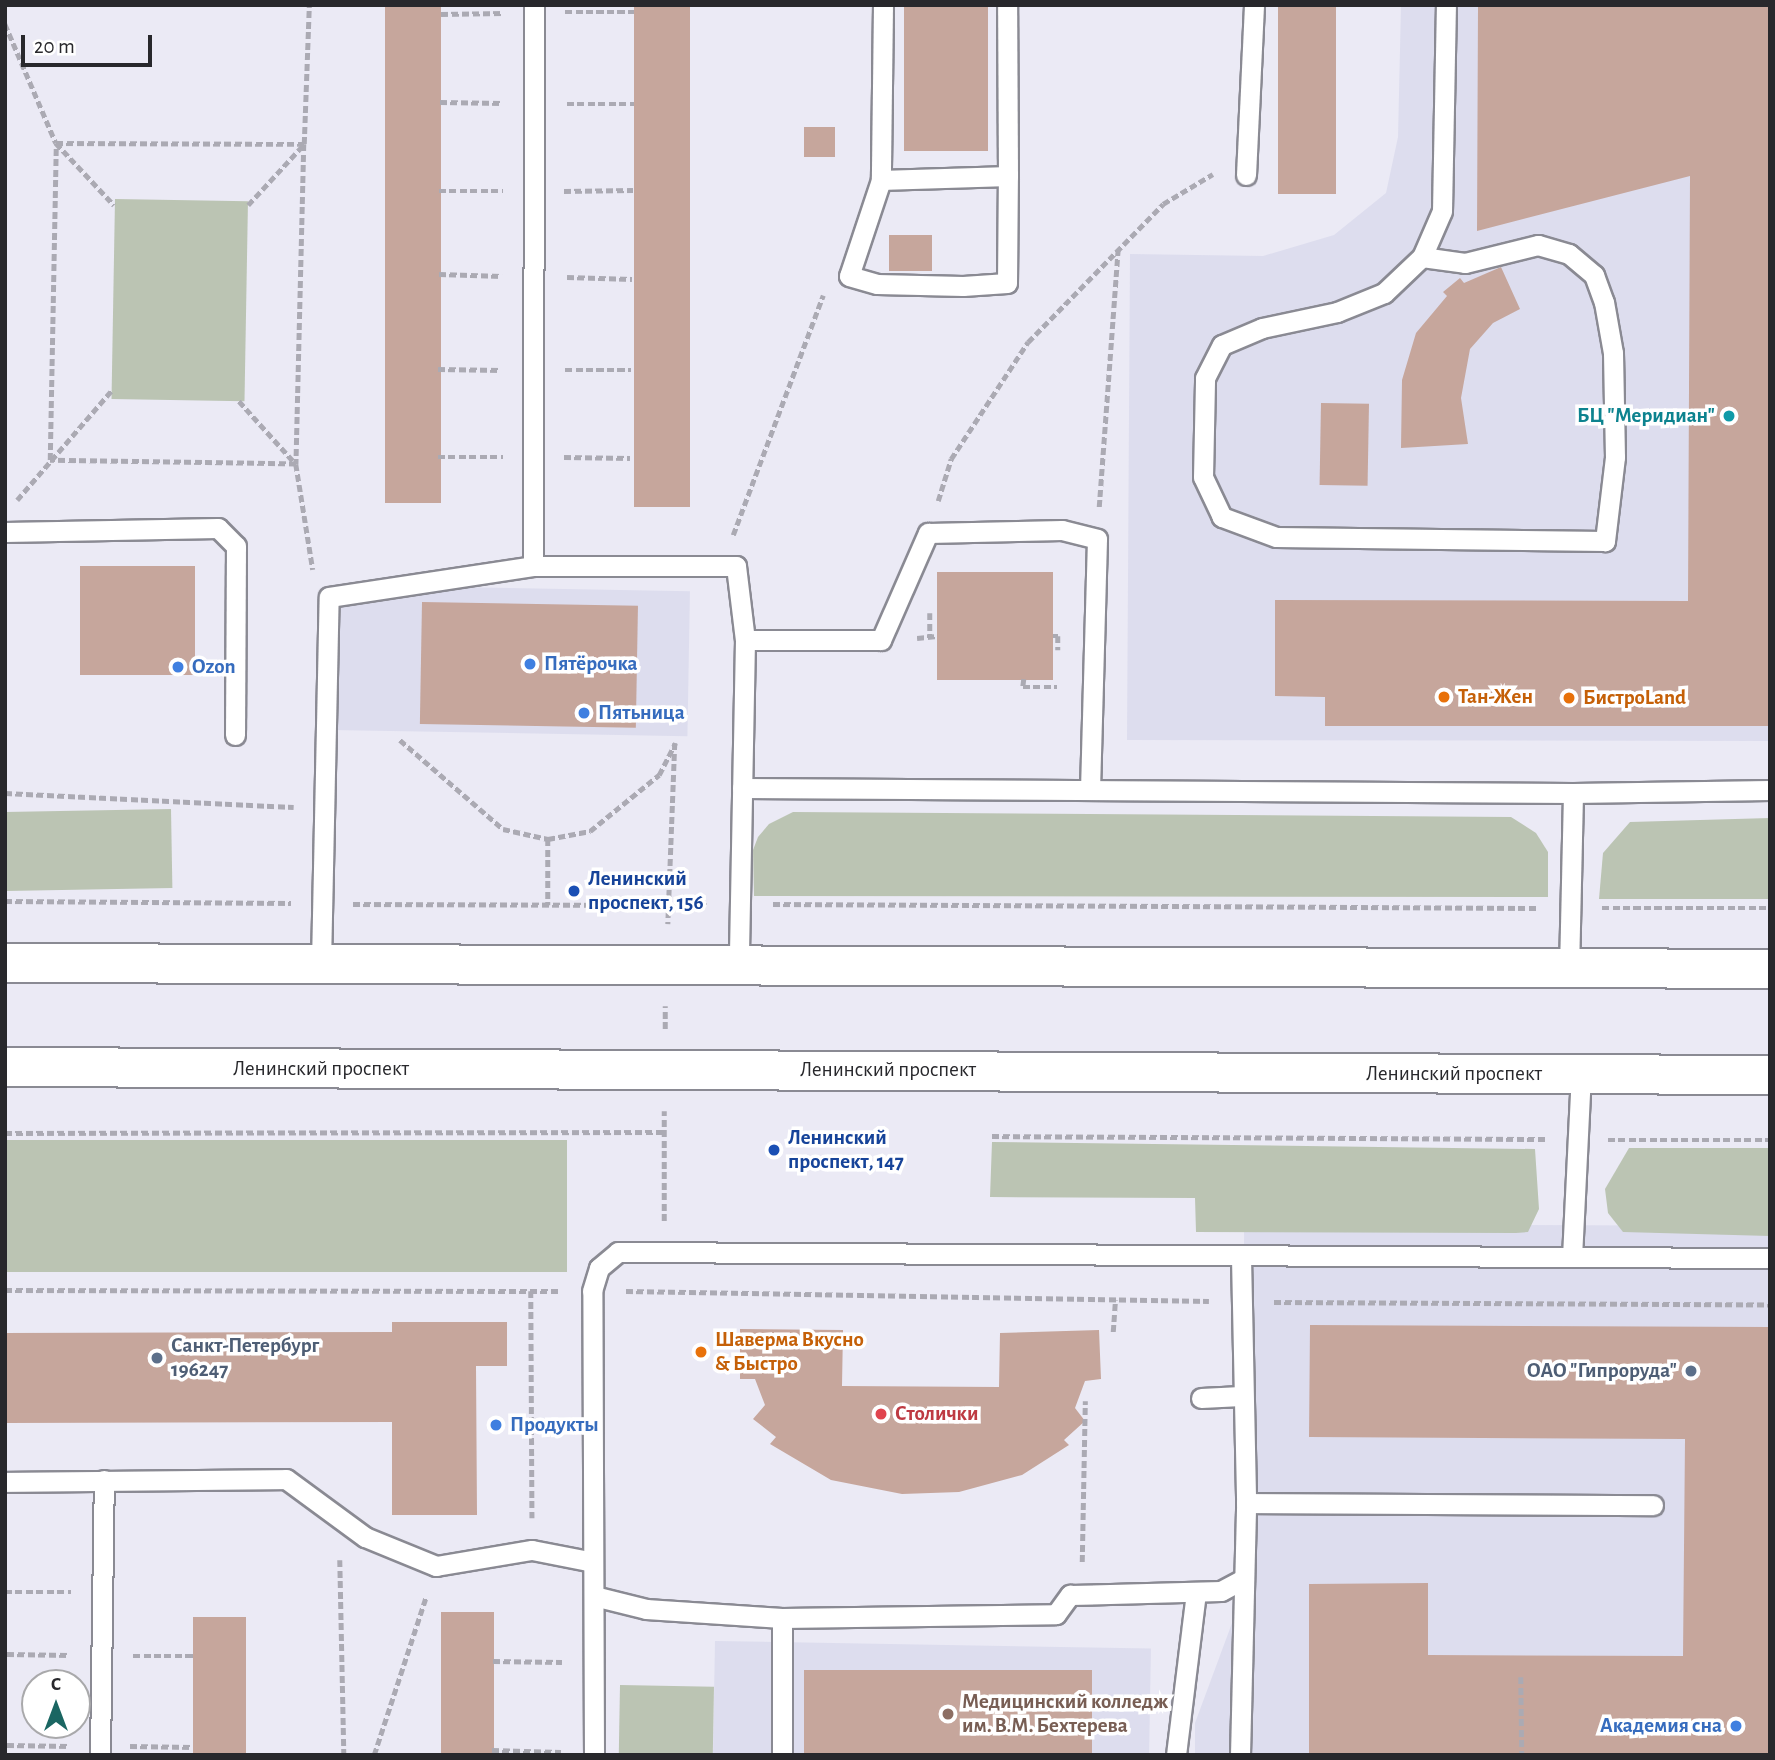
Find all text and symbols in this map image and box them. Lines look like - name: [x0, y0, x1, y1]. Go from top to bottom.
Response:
- scale bar: [24, 21, 156, 65]
- text: 20 m: [34, 36, 75, 57]
- place label: БЦ "Меридиан": [1577, 403, 1715, 429]
- marker: БЦ "Меридиан": [1721, 408, 1737, 424]
- place label: Пятёрочка: [544, 651, 638, 677]
- place label: Ozon: [192, 654, 236, 680]
- marker: Пятёрочка: [522, 656, 538, 672]
- marker: Ozon: [170, 659, 186, 675]
- place label: Тан-Жен: [1458, 684, 1533, 710]
- place label: БистроLand: [1583, 685, 1686, 711]
- marker: Тан-Жен: [1436, 689, 1452, 705]
- marker: БистроLand: [1561, 690, 1577, 706]
- place label: Пятьница: [598, 700, 685, 726]
- marker: Пятьница: [576, 705, 592, 721]
- place label: Ленинский проспект, 156: [588, 866, 704, 916]
- marker: Ленинский проспект, 156: [566, 883, 582, 899]
- street label: Ленинский проспект: [233, 1056, 409, 1082]
- street label: Ленинский проспект: [800, 1057, 976, 1083]
- street label: Ленинский проспект: [1366, 1061, 1542, 1087]
- place label: Ленинский проспект, 147: [788, 1125, 904, 1175]
- marker: Ленинский проспект, 147: [766, 1142, 782, 1158]
- place label: Шаверма Вкусно & Быстро: [715, 1327, 864, 1377]
- place label: Санкт-Петербург 196247: [171, 1333, 319, 1383]
- marker: Шаверма Вкусно & Быстро: [693, 1344, 709, 1360]
- marker: Санкт-Петербург 196247: [149, 1350, 165, 1366]
- place label: ОАО "Гипроруда": [1527, 1358, 1677, 1384]
- marker: ОАО "Гипроруда": [1683, 1363, 1699, 1379]
- place label: Столички: [895, 1401, 978, 1427]
- marker: Столички: [873, 1406, 889, 1422]
- place label: Продукты: [510, 1412, 599, 1438]
- marker: Продукты: [488, 1417, 504, 1433]
- north arrow: [21, 1669, 91, 1739]
- text: С: [51, 1675, 61, 1694]
- place label: Медицинский колледж им. В.М. Бехтерева: [962, 1689, 1168, 1739]
- marker: Медицинский колледж им. В.М. Бехтерева: [940, 1706, 956, 1722]
- place label: Академия сна: [1600, 1713, 1722, 1739]
- marker: Академия сна: [1728, 1718, 1744, 1734]

